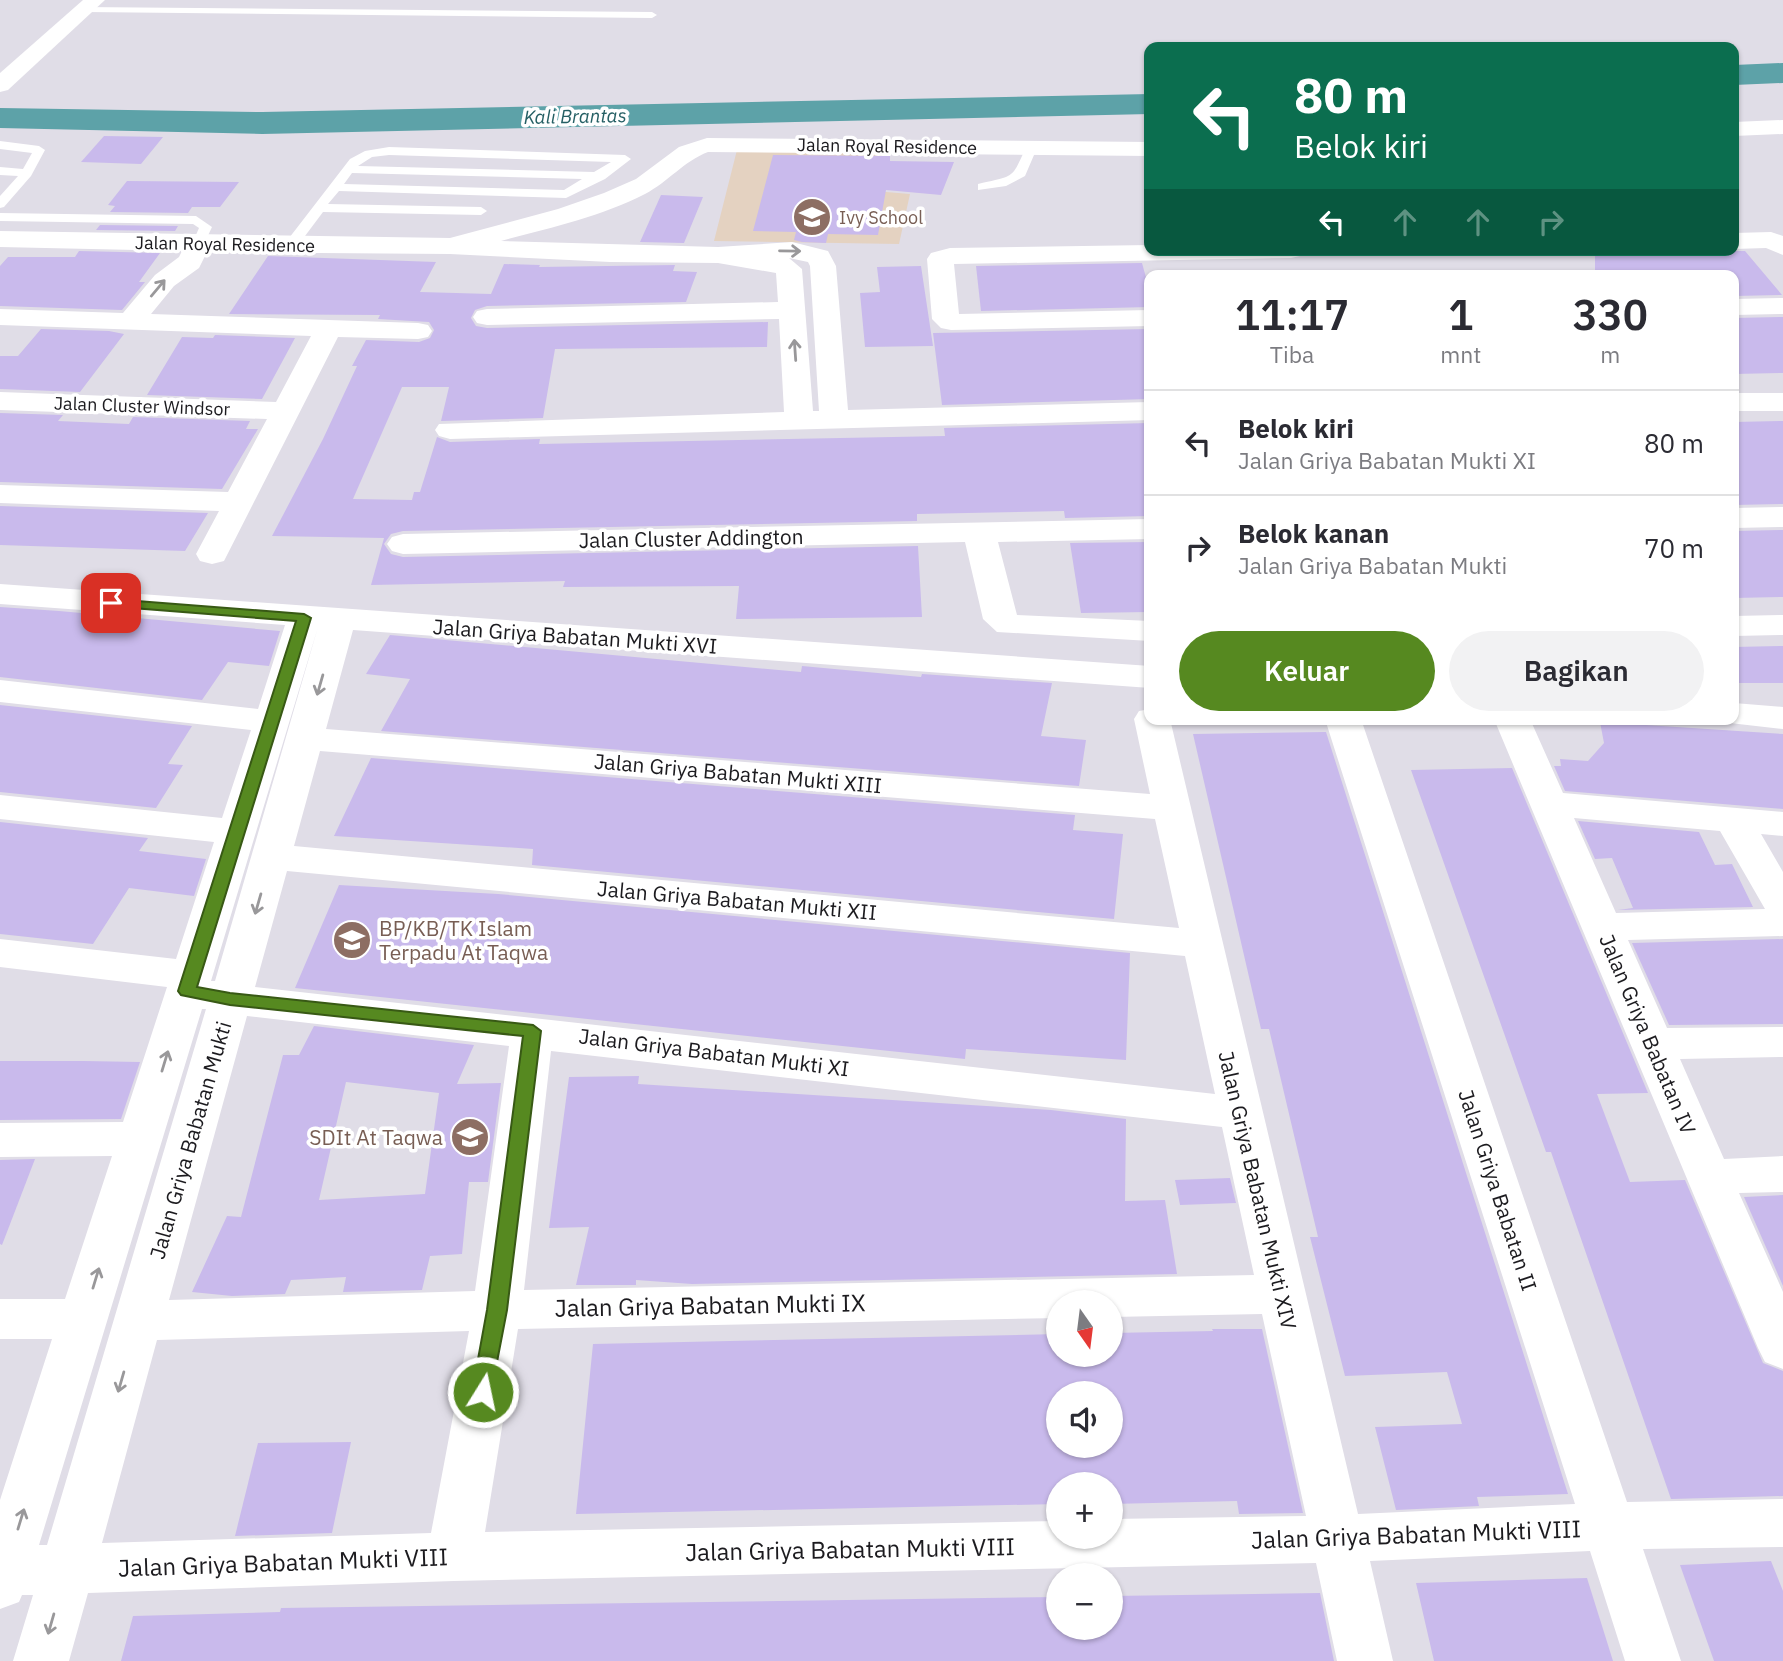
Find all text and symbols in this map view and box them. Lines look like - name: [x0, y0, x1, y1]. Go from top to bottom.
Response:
- text: 80 m: [1294, 63, 1408, 126]
- icon: left: [1179, 70, 1270, 161]
- water label: Kali Brantas: [523, 103, 627, 129]
- text: Belok kiri: [1294, 125, 1428, 167]
- street label: Jalan Royal Residence: [797, 133, 977, 159]
- school or university icon: Ivy School: [791, 196, 833, 238]
- icon: left: [1313, 203, 1351, 241]
- icon: ahead: [1386, 203, 1424, 241]
- icon: ahead: [1459, 203, 1497, 241]
- icon: right: [1532, 203, 1570, 241]
- place label: Ivy School: [839, 206, 923, 229]
- street label: Jalan Royal Residence: [135, 231, 315, 257]
- one-way arrow: [778, 244, 801, 257]
- one-way arrow: [150, 279, 166, 297]
- text: 11:17: [1235, 287, 1349, 342]
- text: 1: [1448, 287, 1473, 342]
- text: 330: [1572, 287, 1648, 342]
- one-way arrow: [788, 339, 801, 362]
- text: Tiba: [1270, 339, 1314, 369]
- text: mnt: [1440, 339, 1481, 369]
- text: m: [1600, 339, 1620, 369]
- street label: Jalan Cluster Windsor: [53, 391, 231, 421]
- text: Belok kiri: [1238, 411, 1354, 445]
- icon: left: [1179, 424, 1217, 462]
- text: 80 m: [1644, 426, 1704, 460]
- text: Jalan Griya Babatan Mukti XI: [1238, 445, 1536, 475]
- text: Belok kanan: [1238, 516, 1389, 550]
- street label: Jalan Cluster Addington: [578, 522, 804, 554]
- icon: right: [1179, 529, 1217, 567]
- text: 70 m: [1644, 531, 1704, 565]
- text: Jalan Griya Babatan Mukti: [1238, 550, 1507, 580]
- pin: [81, 573, 141, 633]
- icon: arrive: [92, 584, 130, 622]
- street label: Jalan Griya Babatan Mukti XVI: [432, 612, 718, 660]
- button: Keluar: [1179, 631, 1435, 711]
- button: Bagikan: [1449, 631, 1704, 711]
- one-way arrow: [313, 674, 326, 696]
- street label: Jalan Griya Babatan Mukti XIII: [593, 746, 883, 800]
- street label: Jalan Griya Babatan Mukti XII: [596, 874, 878, 926]
- one-way arrow: [250, 893, 263, 915]
- place label: BP/KB/TK Islam Terpadu At Taqwa: [379, 914, 548, 966]
- school or university icon: BP/KB/TK Islam Terpadu At Taqwa: [331, 919, 373, 961]
- street label: Jalan Griya Babatan IV: [1593, 930, 1703, 1138]
- street label: Jalan Griya Babatan Mukti: [143, 1018, 237, 1262]
- street label: Jalan Griya Babatan Mukti XI: [577, 1022, 851, 1082]
- street label: Jalan Griya Babatan Mukti XIV: [1212, 1048, 1304, 1332]
- one-way arrow: [159, 1051, 172, 1073]
- street label: Jalan Griya Babatan II: [1452, 1086, 1544, 1294]
- school or university icon: SDIt At Taqwa: [449, 1116, 491, 1158]
- place label: SDIt At Taqwa: [309, 1123, 443, 1151]
- one-way arrow: [91, 1268, 104, 1290]
- street label: Jalan Griya Babatan Mukti IX: [554, 1286, 866, 1324]
- north arrow: [1046, 1290, 1124, 1367]
- map controls: [1046, 1290, 1123, 1640]
- position arrow: [446, 1355, 520, 1429]
- one-way arrow: [113, 1371, 126, 1393]
- button: sound: [1046, 1381, 1123, 1458]
- button: +: [1046, 1472, 1123, 1549]
- one-way arrow: [15, 1508, 28, 1530]
- street label: Jalan Griya Babatan Mukti VIII: [1250, 1512, 1582, 1556]
- street label: Jalan Griya Babatan Mukti VIII: [685, 1530, 1015, 1568]
- street label: Jalan Griya Babatan Mukti VIII: [117, 1540, 449, 1584]
- button: −: [1046, 1563, 1123, 1640]
- one-way arrow: [44, 1613, 57, 1635]

